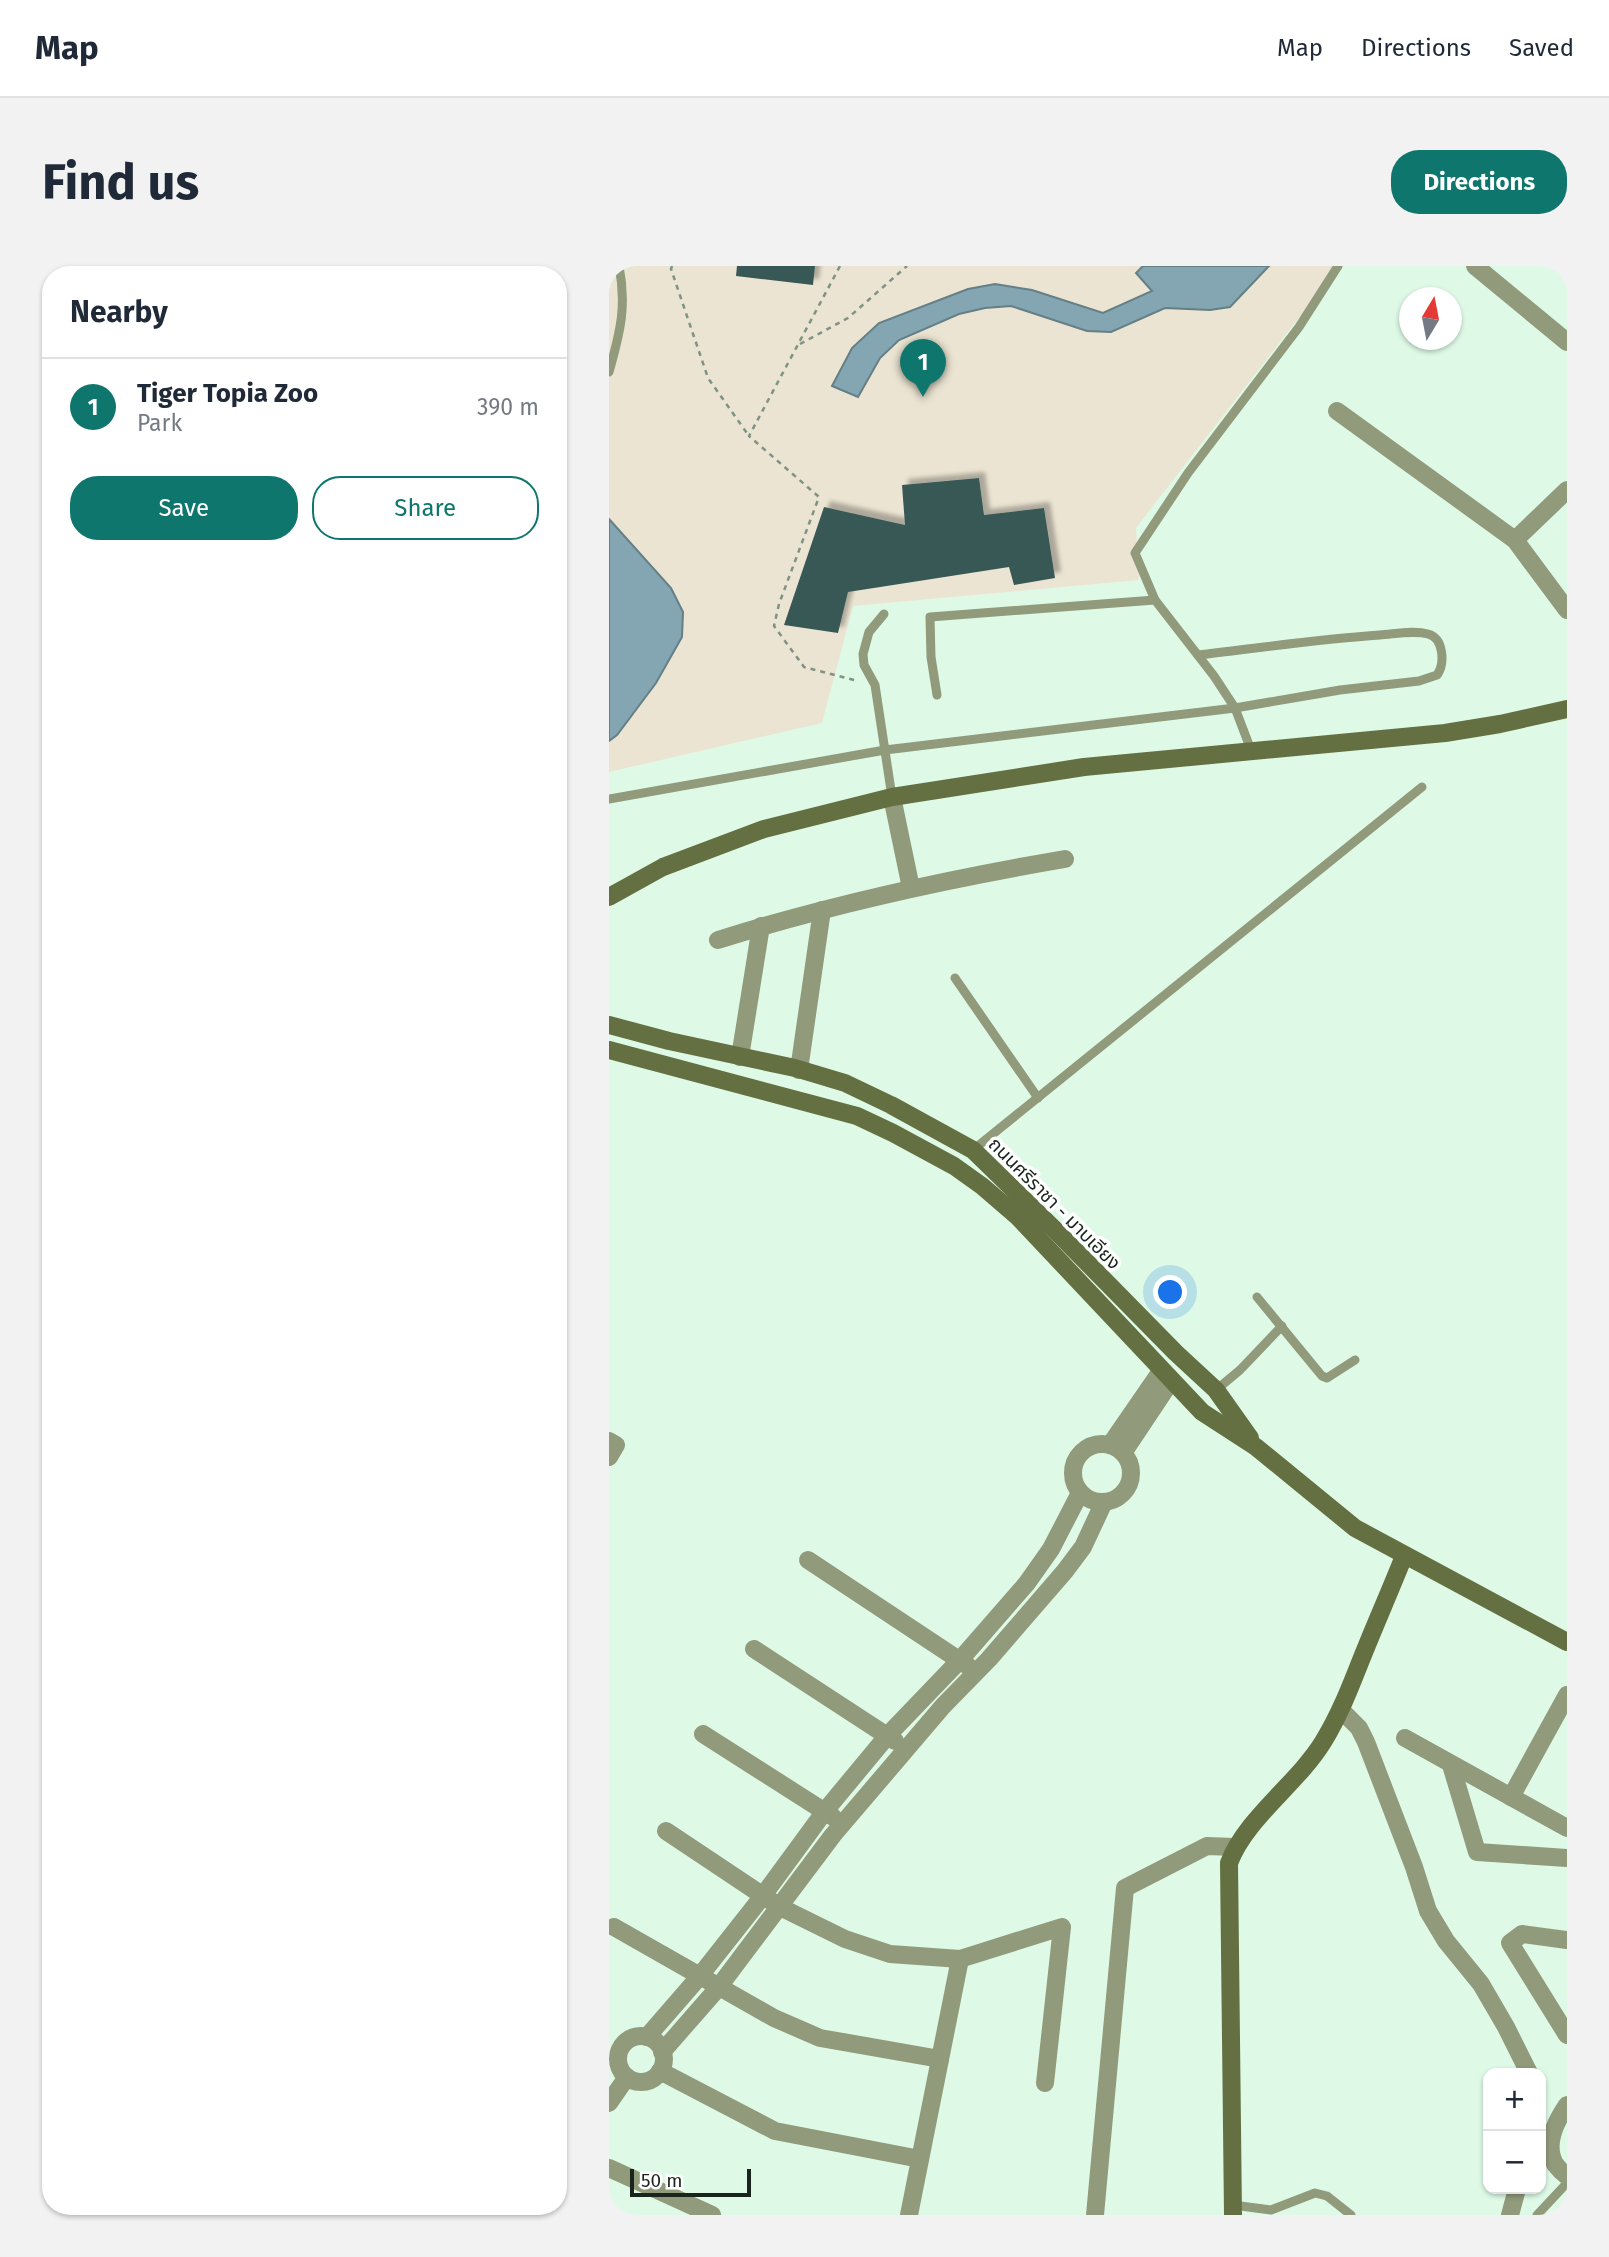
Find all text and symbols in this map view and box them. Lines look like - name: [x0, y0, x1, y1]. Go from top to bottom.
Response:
- text: Map: [35, 28, 99, 68]
- text: Map: [1277, 34, 1323, 62]
- text: Directions: [1361, 34, 1471, 62]
- text: Saved: [1509, 34, 1574, 62]
- button: Directions: [1391, 150, 1567, 214]
- text: Find us: [42, 153, 199, 212]
- north arrow: [1399, 287, 1462, 350]
- text: Nearby: [70, 294, 168, 330]
- pin: 1: [900, 339, 946, 397]
- text: Tiger Topia Zoo: [137, 378, 318, 409]
- text: 1: [88, 393, 98, 421]
- text: 390 m: [477, 393, 539, 421]
- text: Park: [137, 409, 182, 437]
- button: Save: [70, 476, 298, 540]
- button: Share: [312, 476, 539, 540]
- street label: ถนนศรีราชา - มาบเอียง: [984, 1132, 1126, 1274]
- your location: [1153, 1275, 1187, 1309]
- map controls: [1483, 2068, 1546, 2194]
- button: +: [1483, 2068, 1546, 2131]
- button: −: [1483, 2131, 1546, 2194]
- scale bar: [630, 2166, 751, 2198]
- text: 50 m: [641, 2169, 682, 2192]

